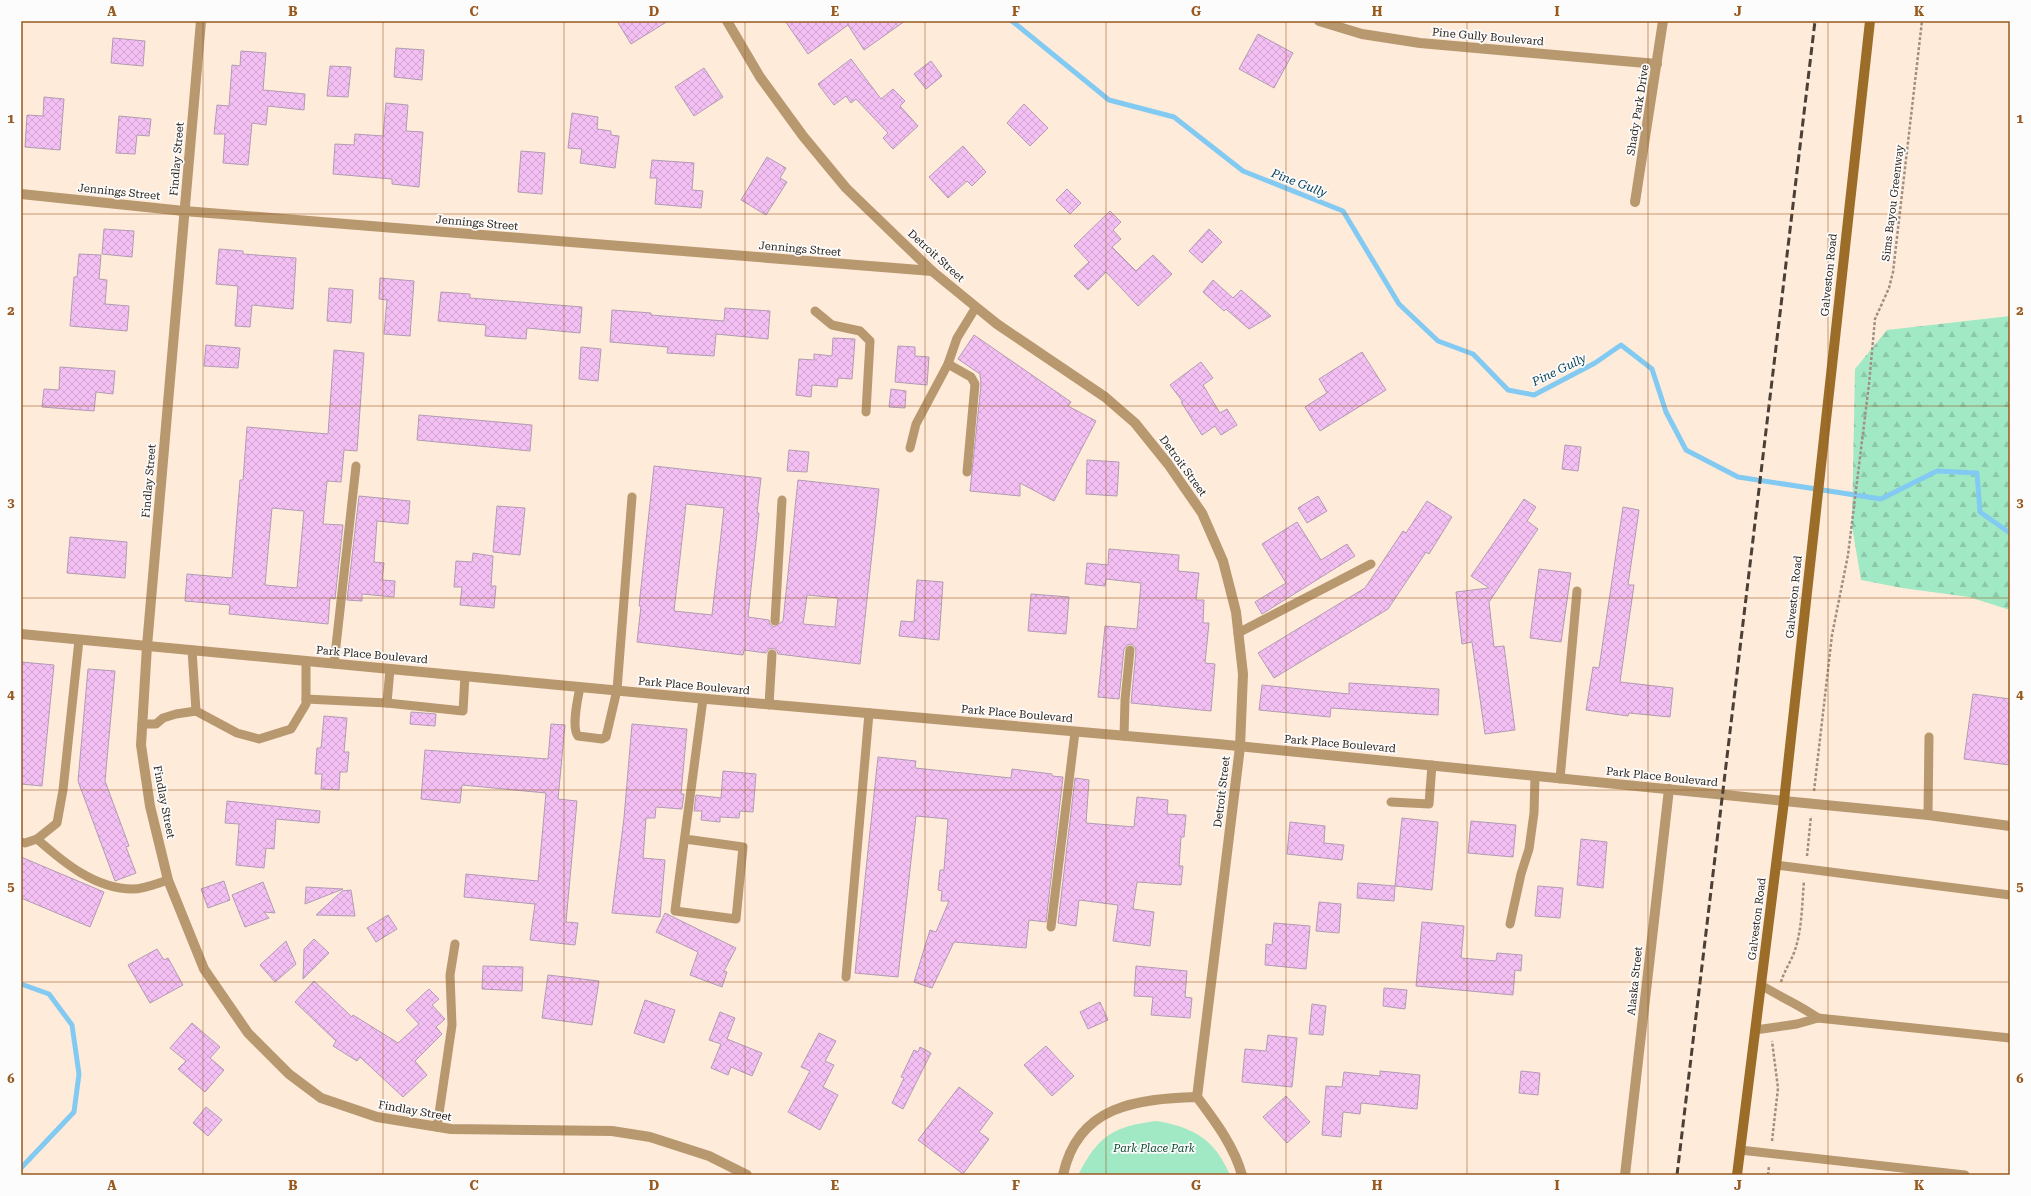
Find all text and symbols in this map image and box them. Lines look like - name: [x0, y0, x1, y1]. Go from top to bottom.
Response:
- text: A: [107, 4, 117, 19]
- text: B: [288, 4, 298, 19]
- text: C: [469, 4, 479, 19]
- text: D: [649, 4, 659, 19]
- text: E: [831, 4, 839, 19]
- text: F: [1012, 4, 1020, 19]
- text: G: [1191, 4, 1201, 19]
- text: H: [1372, 4, 1383, 19]
- text: I: [1554, 4, 1560, 19]
- text: J: [1734, 4, 1742, 19]
- text: K: [1914, 4, 1925, 19]
- street label: Pine Gully Boulevard: [1432, 26, 1544, 48]
- street label: Shady Park Drive: [1624, 64, 1652, 156]
- text: 1: [7, 111, 15, 126]
- text: 1: [2016, 111, 2024, 126]
- street label: Findlay Street: [167, 121, 187, 197]
- street label: Sims Bayou Greenway: [1879, 143, 1907, 262]
- water label: Pine Gully: [1268, 166, 1329, 200]
- street label: Jennings Street: [77, 181, 161, 203]
- street label: Jennings Street: [435, 213, 519, 233]
- street label: Detroit Street: [905, 227, 967, 285]
- street label: Galveston Road: [1818, 233, 1840, 317]
- street label: Jennings Street: [758, 239, 842, 259]
- text: 2: [7, 303, 15, 318]
- text: 2: [2016, 303, 2024, 318]
- water label: Pine Gully: [1529, 351, 1589, 389]
- street label: Detroit Street: [1157, 433, 1209, 499]
- street label: Findlay Street: [139, 443, 159, 519]
- text: 3: [7, 495, 15, 510]
- text: 3: [2016, 495, 2024, 510]
- street label: Galveston Road: [1783, 555, 1805, 639]
- street label: Park Place Boulevard: [316, 644, 428, 666]
- street label: Park Place Boulevard: [638, 675, 750, 697]
- text: 4: [7, 687, 15, 702]
- text: 4: [2016, 687, 2024, 702]
- street label: Park Place Boulevard: [961, 703, 1073, 725]
- street label: Park Place Boulevard: [1284, 733, 1396, 755]
- street label: Detroit Street: [1211, 756, 1233, 828]
- street label: Findlay Street: [151, 764, 177, 840]
- street label: Park Place Boulevard: [1606, 765, 1718, 789]
- street label: Galveston Road: [1745, 877, 1769, 961]
- text: 5: [7, 879, 15, 894]
- text: 5: [2016, 879, 2024, 894]
- street label: Alaska Street: [1625, 946, 1645, 1016]
- text: 6: [7, 1071, 15, 1086]
- text: 6: [2016, 1071, 2024, 1086]
- street label: Findlay Street: [377, 1098, 453, 1124]
- park label: Park Place Park: [1112, 1142, 1195, 1155]
- text: A: [107, 1178, 117, 1193]
- text: B: [288, 1178, 298, 1193]
- text: C: [469, 1178, 479, 1193]
- text: D: [649, 1178, 659, 1193]
- text: E: [831, 1178, 839, 1193]
- text: F: [1012, 1178, 1020, 1193]
- text: G: [1191, 1178, 1201, 1193]
- text: H: [1372, 1178, 1383, 1193]
- text: I: [1554, 1178, 1560, 1193]
- text: J: [1734, 1178, 1742, 1193]
- text: K: [1914, 1178, 1925, 1193]

